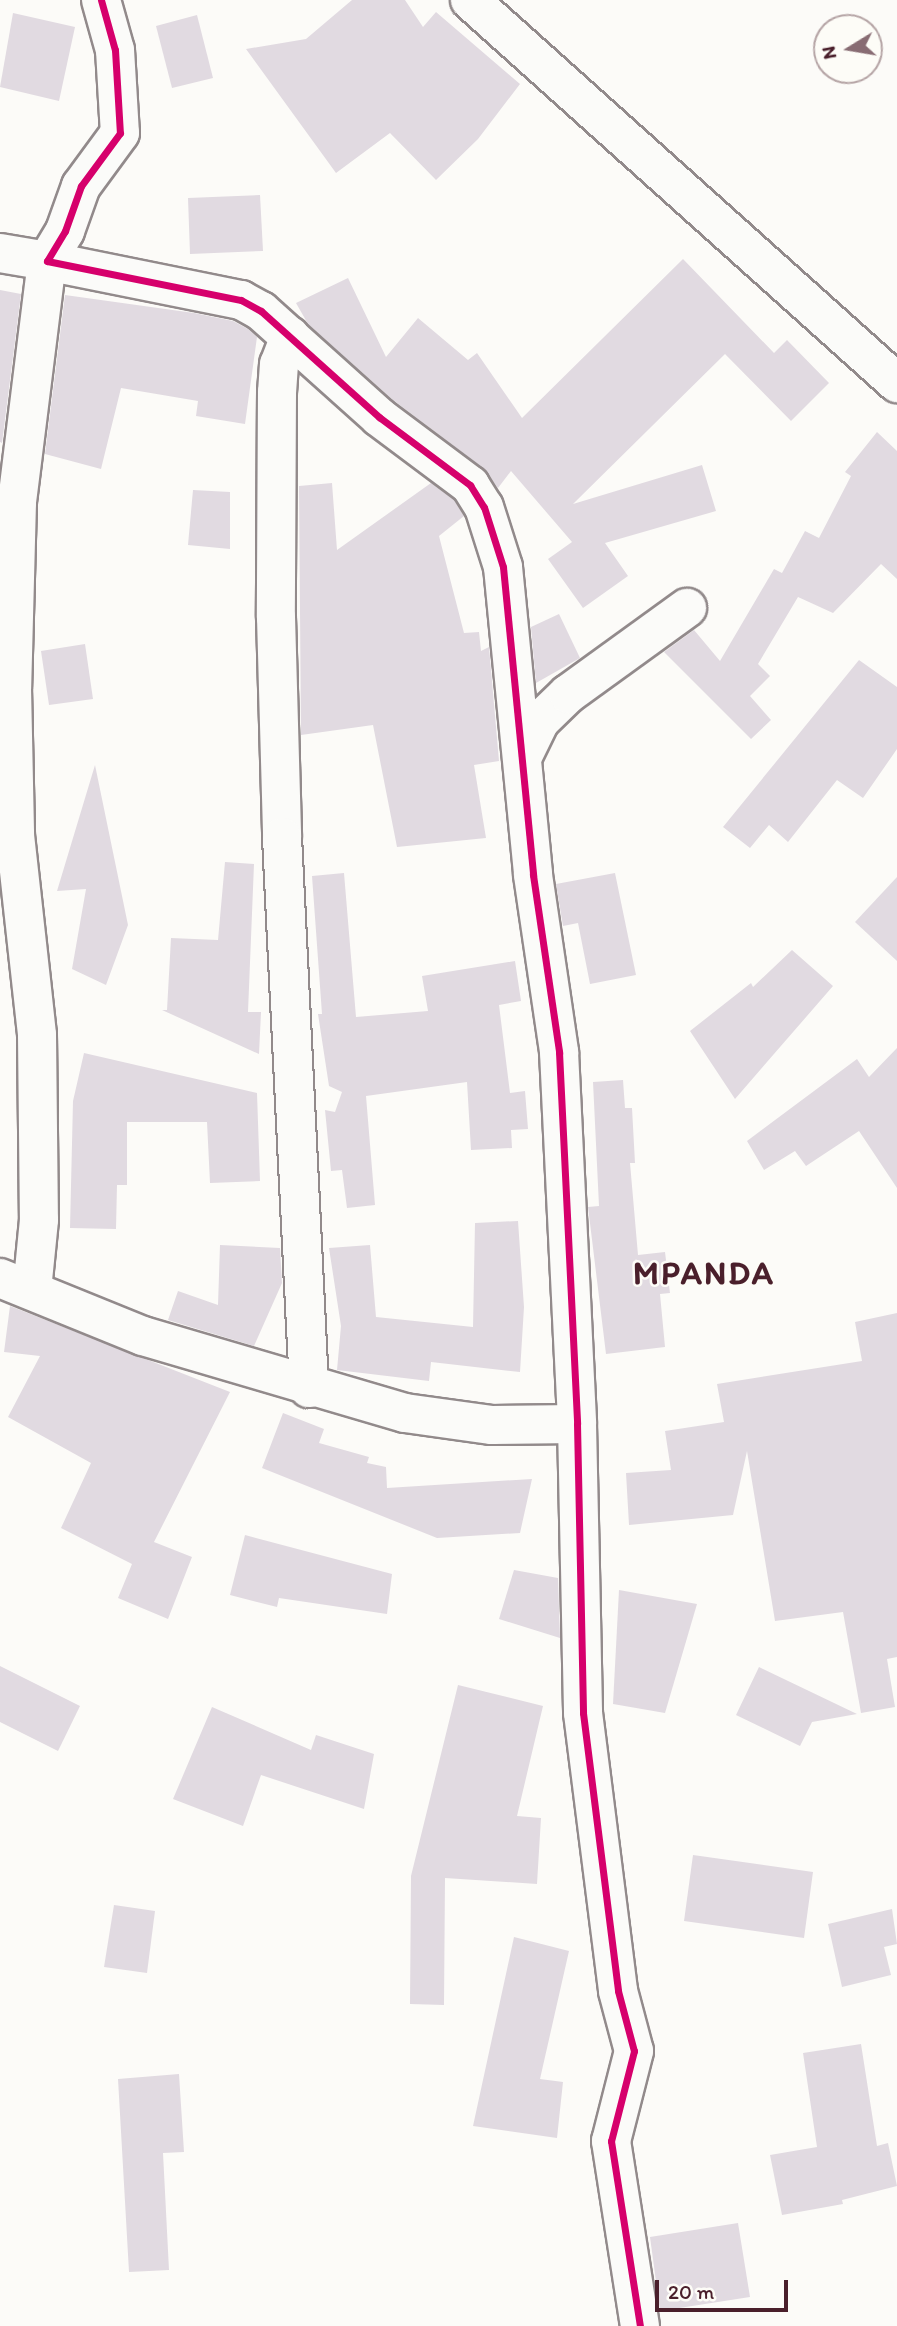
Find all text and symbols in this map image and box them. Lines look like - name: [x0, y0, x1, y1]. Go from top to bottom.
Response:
- north arrow: [813, 14, 883, 84]
- text: N: [816, 44, 841, 61]
- district label: MPANDA: [633, 1253, 775, 1293]
- scale bar: [659, 2266, 792, 2310]
- text: 20 m: [668, 2279, 714, 2304]

